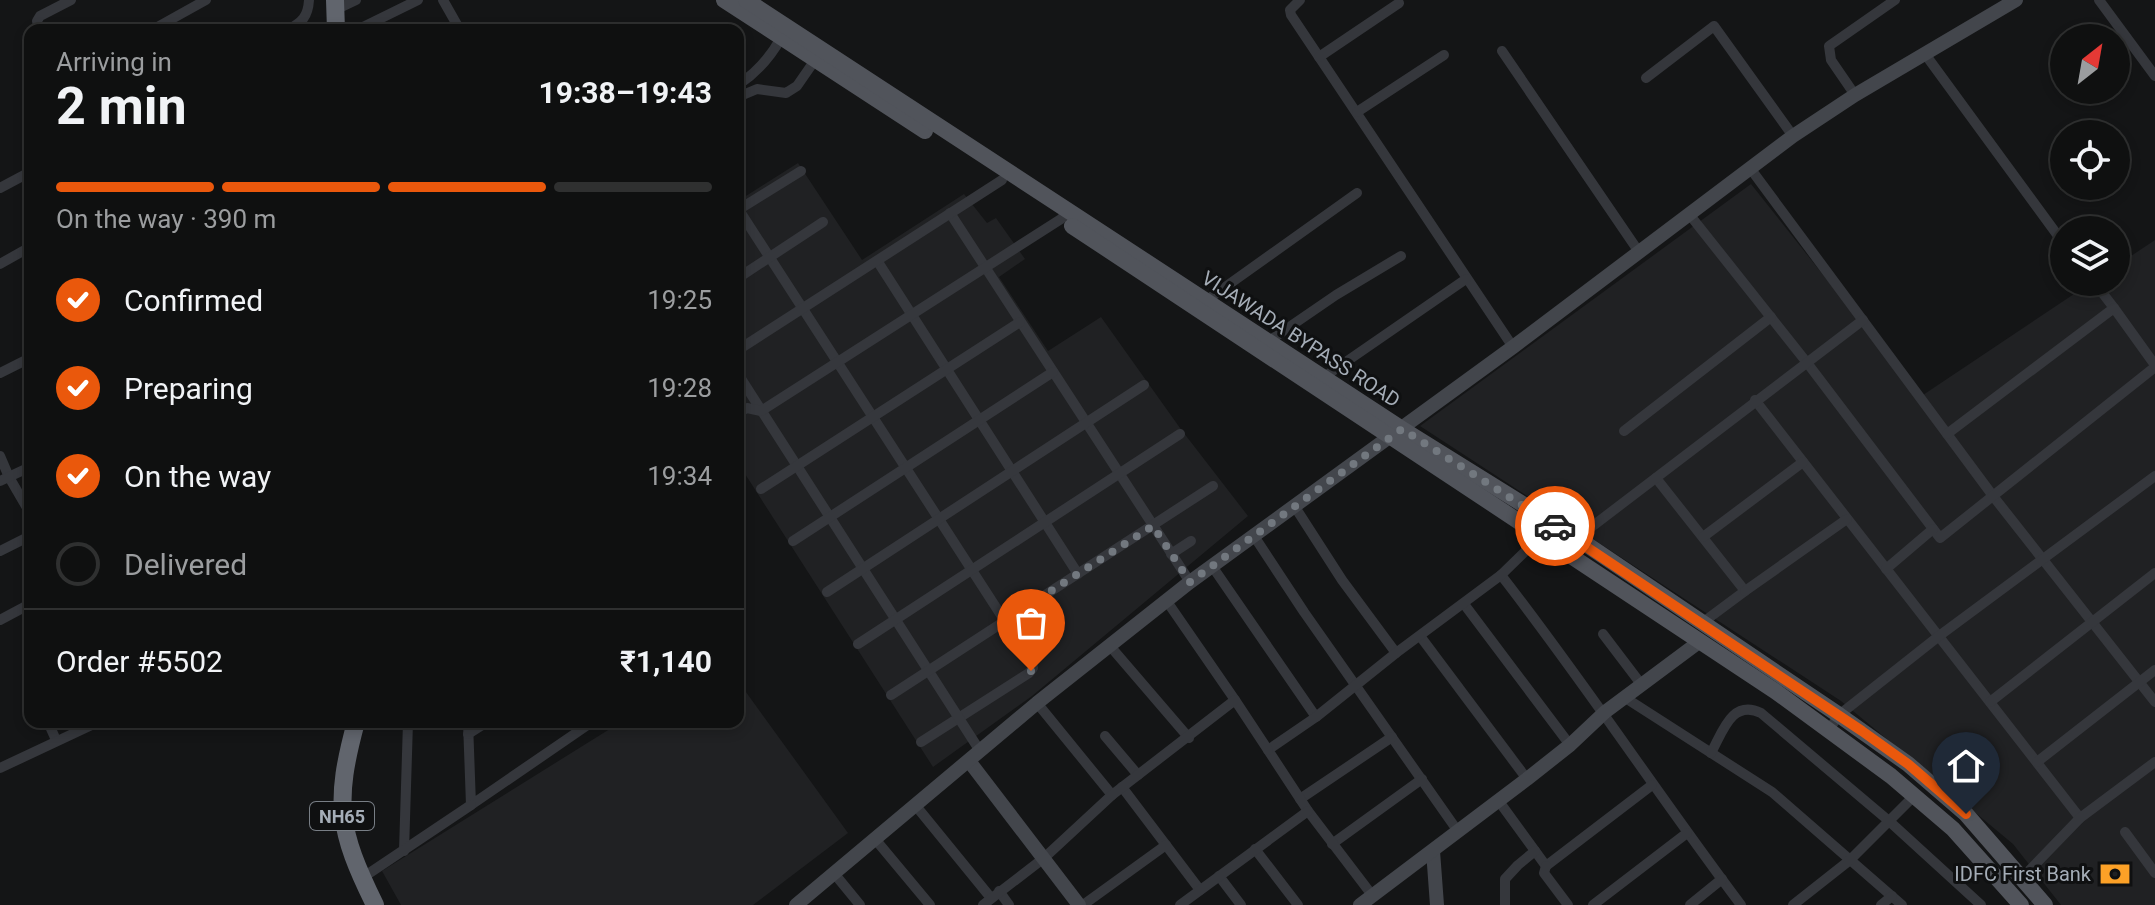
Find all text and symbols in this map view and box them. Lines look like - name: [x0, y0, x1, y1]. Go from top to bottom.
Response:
- north arrow: [2050, 24, 2130, 104]
- map controls: [2050, 24, 2130, 296]
- text: Arriving in: [56, 47, 172, 77]
- text: 19:38–19:43: [538, 75, 712, 110]
- text: 2 min: [56, 76, 187, 137]
- button: locate: [2050, 120, 2130, 200]
- text: On the way · 390 m: [56, 204, 276, 234]
- button: layers: [2050, 216, 2130, 296]
- street label: VIJAWADA BYPASS ROAD: [1197, 266, 1405, 412]
- icon: check: [56, 278, 100, 322]
- text: Confirmed: [124, 283, 263, 318]
- text: 19:25: [647, 285, 712, 315]
- icon: check: [56, 366, 100, 410]
- text: Preparing: [124, 371, 253, 406]
- text: 19:28: [647, 373, 712, 403]
- icon: check: [56, 454, 100, 498]
- text: On the way: [124, 459, 271, 494]
- text: 19:34: [647, 461, 712, 491]
- courier: [1515, 486, 1595, 566]
- icon: car: [1533, 504, 1577, 548]
- text: Delivered: [124, 547, 247, 582]
- pin: [997, 589, 1065, 671]
- icon: bag: [1009, 601, 1053, 645]
- text: Order #5502: [56, 644, 223, 679]
- text: ₹1,140: [620, 644, 712, 679]
- pin: [1932, 732, 2000, 814]
- icon: home: [1944, 744, 1988, 788]
- road number: NH65: [310, 802, 374, 830]
- bank icon: IDFC First Bank: [2098, 857, 2132, 891]
- place label: IDFC First Bank: [1954, 862, 2092, 886]

